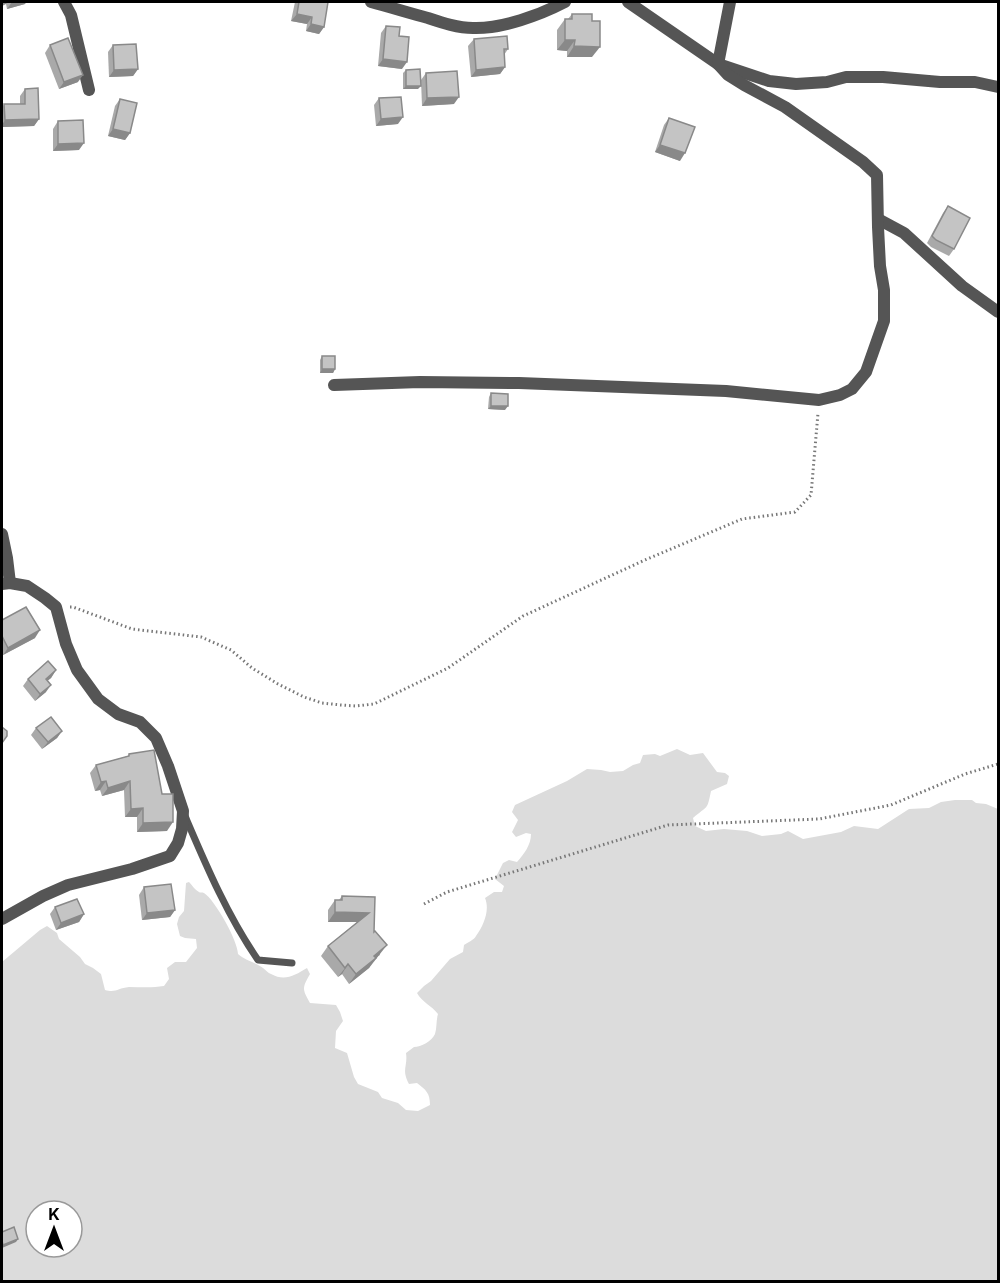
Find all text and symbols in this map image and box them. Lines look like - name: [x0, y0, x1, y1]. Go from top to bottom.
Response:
- north arrow: [24, 1199, 84, 1259]
- text: K: [48, 1204, 60, 1224]

